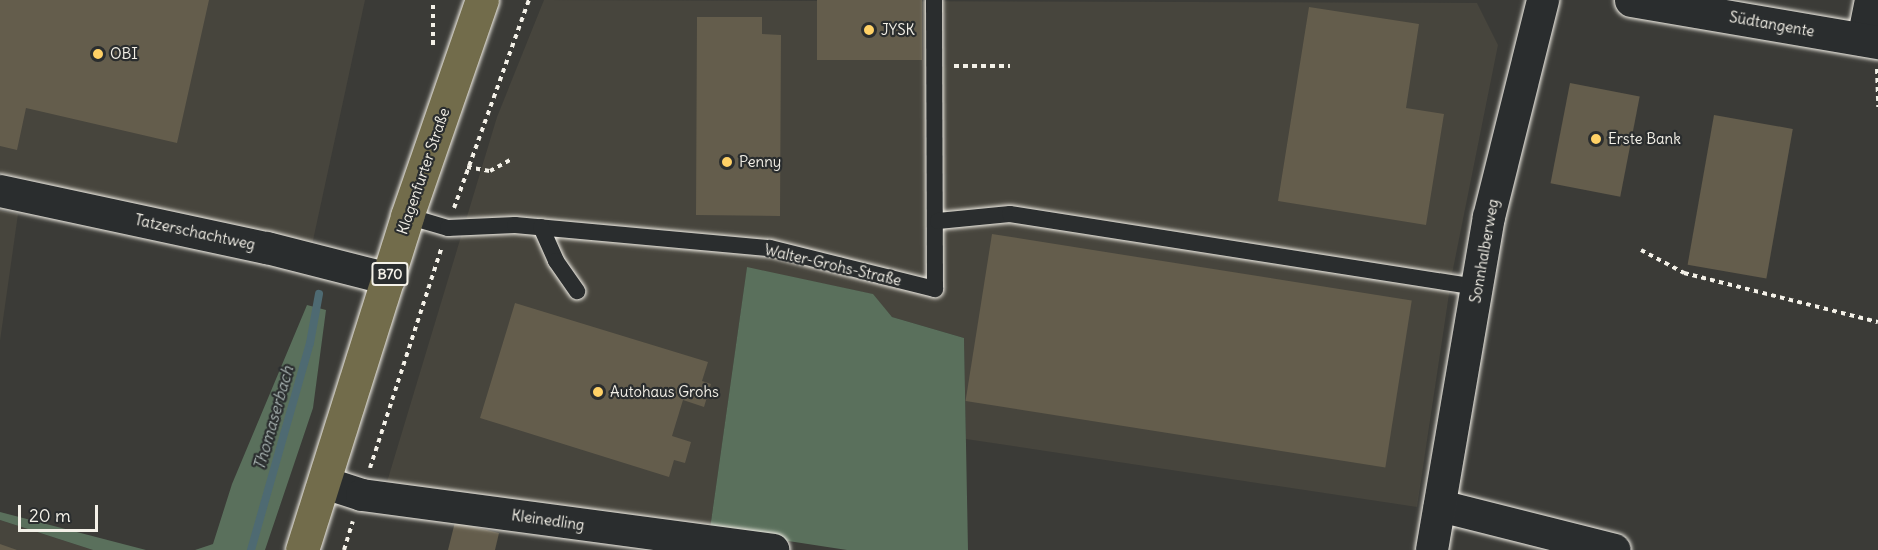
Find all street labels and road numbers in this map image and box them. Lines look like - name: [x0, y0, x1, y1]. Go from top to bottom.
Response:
- street label: Südtangente: [1728, 8, 1816, 40]
- street label: Klagenfurter Straße: [393, 105, 453, 237]
- street label: Sonnhalberweg: [1466, 198, 1502, 304]
- street label: Tatzerschachtweg: [133, 210, 257, 254]
- street label: Walter-Grohs-Straße: [763, 240, 903, 290]
- road number: B70: [370, 263, 410, 285]
- street label: Kleinedling: [510, 506, 586, 534]

